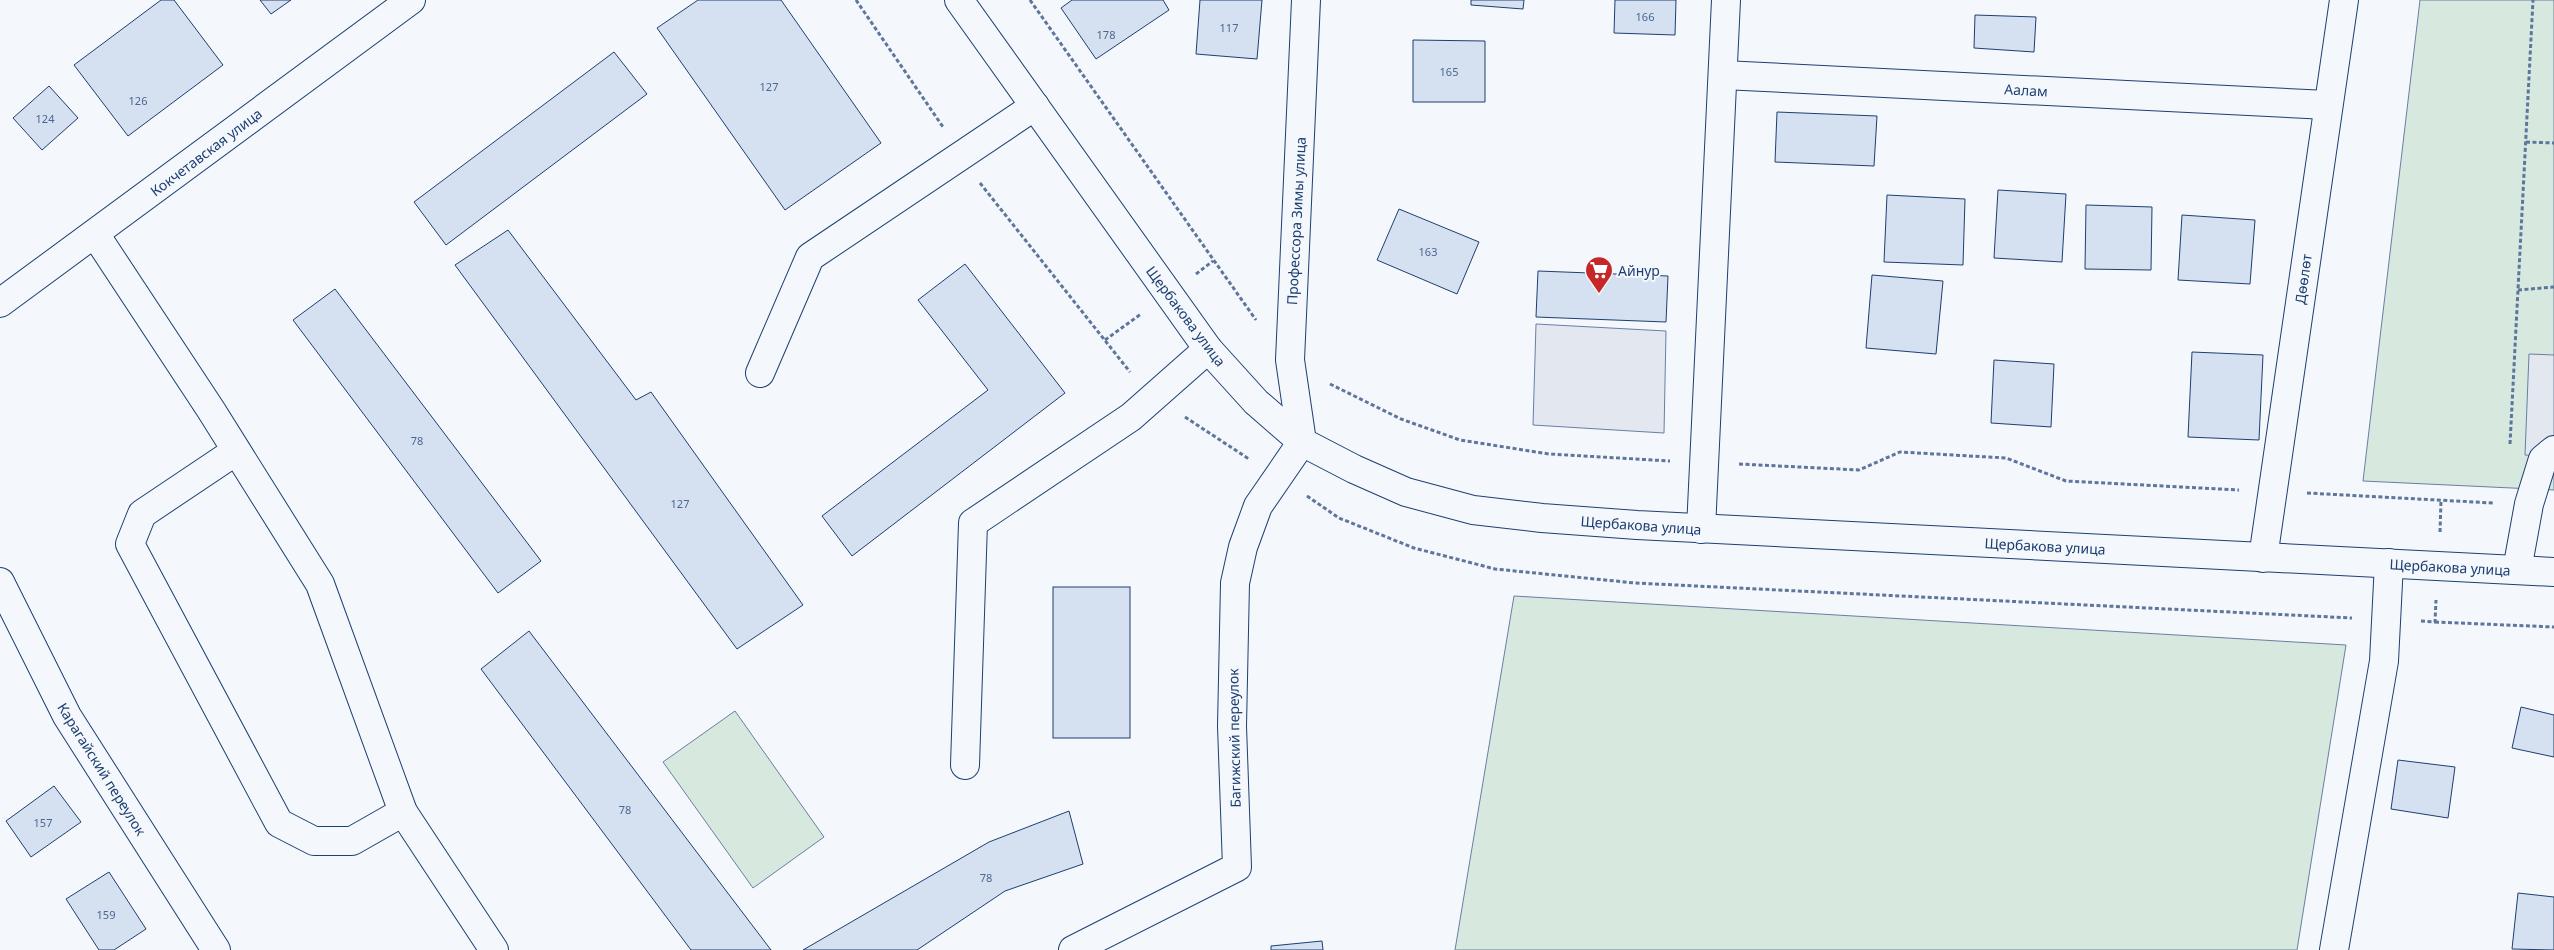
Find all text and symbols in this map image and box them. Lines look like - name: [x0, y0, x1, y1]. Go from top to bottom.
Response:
- house number: 166: [1636, 9, 1654, 24]
- house number: 117: [1220, 20, 1238, 35]
- house number: 178: [1097, 27, 1115, 42]
- house number: 165: [1440, 64, 1458, 79]
- house number: 127: [760, 79, 778, 94]
- street label: Аалам: [2004, 79, 2048, 101]
- house number: 126: [129, 93, 147, 108]
- street label: Кокчетавская улица: [146, 104, 266, 200]
- house number: 124: [36, 111, 55, 126]
- street label: Профессора Зимы улица: [1282, 136, 1310, 306]
- house number: 163: [1419, 244, 1437, 259]
- street label: Дөөлөт: [2290, 252, 2316, 305]
- supermarket icon: Айнур: [1584, 255, 1614, 294]
- place label: Айнур: [1618, 261, 1660, 280]
- street label: Щербакова улица: [1142, 262, 1230, 370]
- house number: 78: [411, 433, 423, 448]
- house number: 127: [671, 496, 689, 511]
- street label: Щербакова улица: [1580, 511, 1702, 539]
- street label: Щербакова улица: [1984, 533, 2106, 559]
- street label: Щербакова улица: [2389, 554, 2511, 580]
- street label: Багижский переулок: [1223, 668, 1245, 808]
- street label: Карагайский переулок: [53, 699, 151, 839]
- house number: 78: [619, 802, 631, 817]
- house number: 157: [34, 815, 52, 830]
- house number: 78: [980, 870, 992, 885]
- house number: 159: [97, 907, 115, 922]

